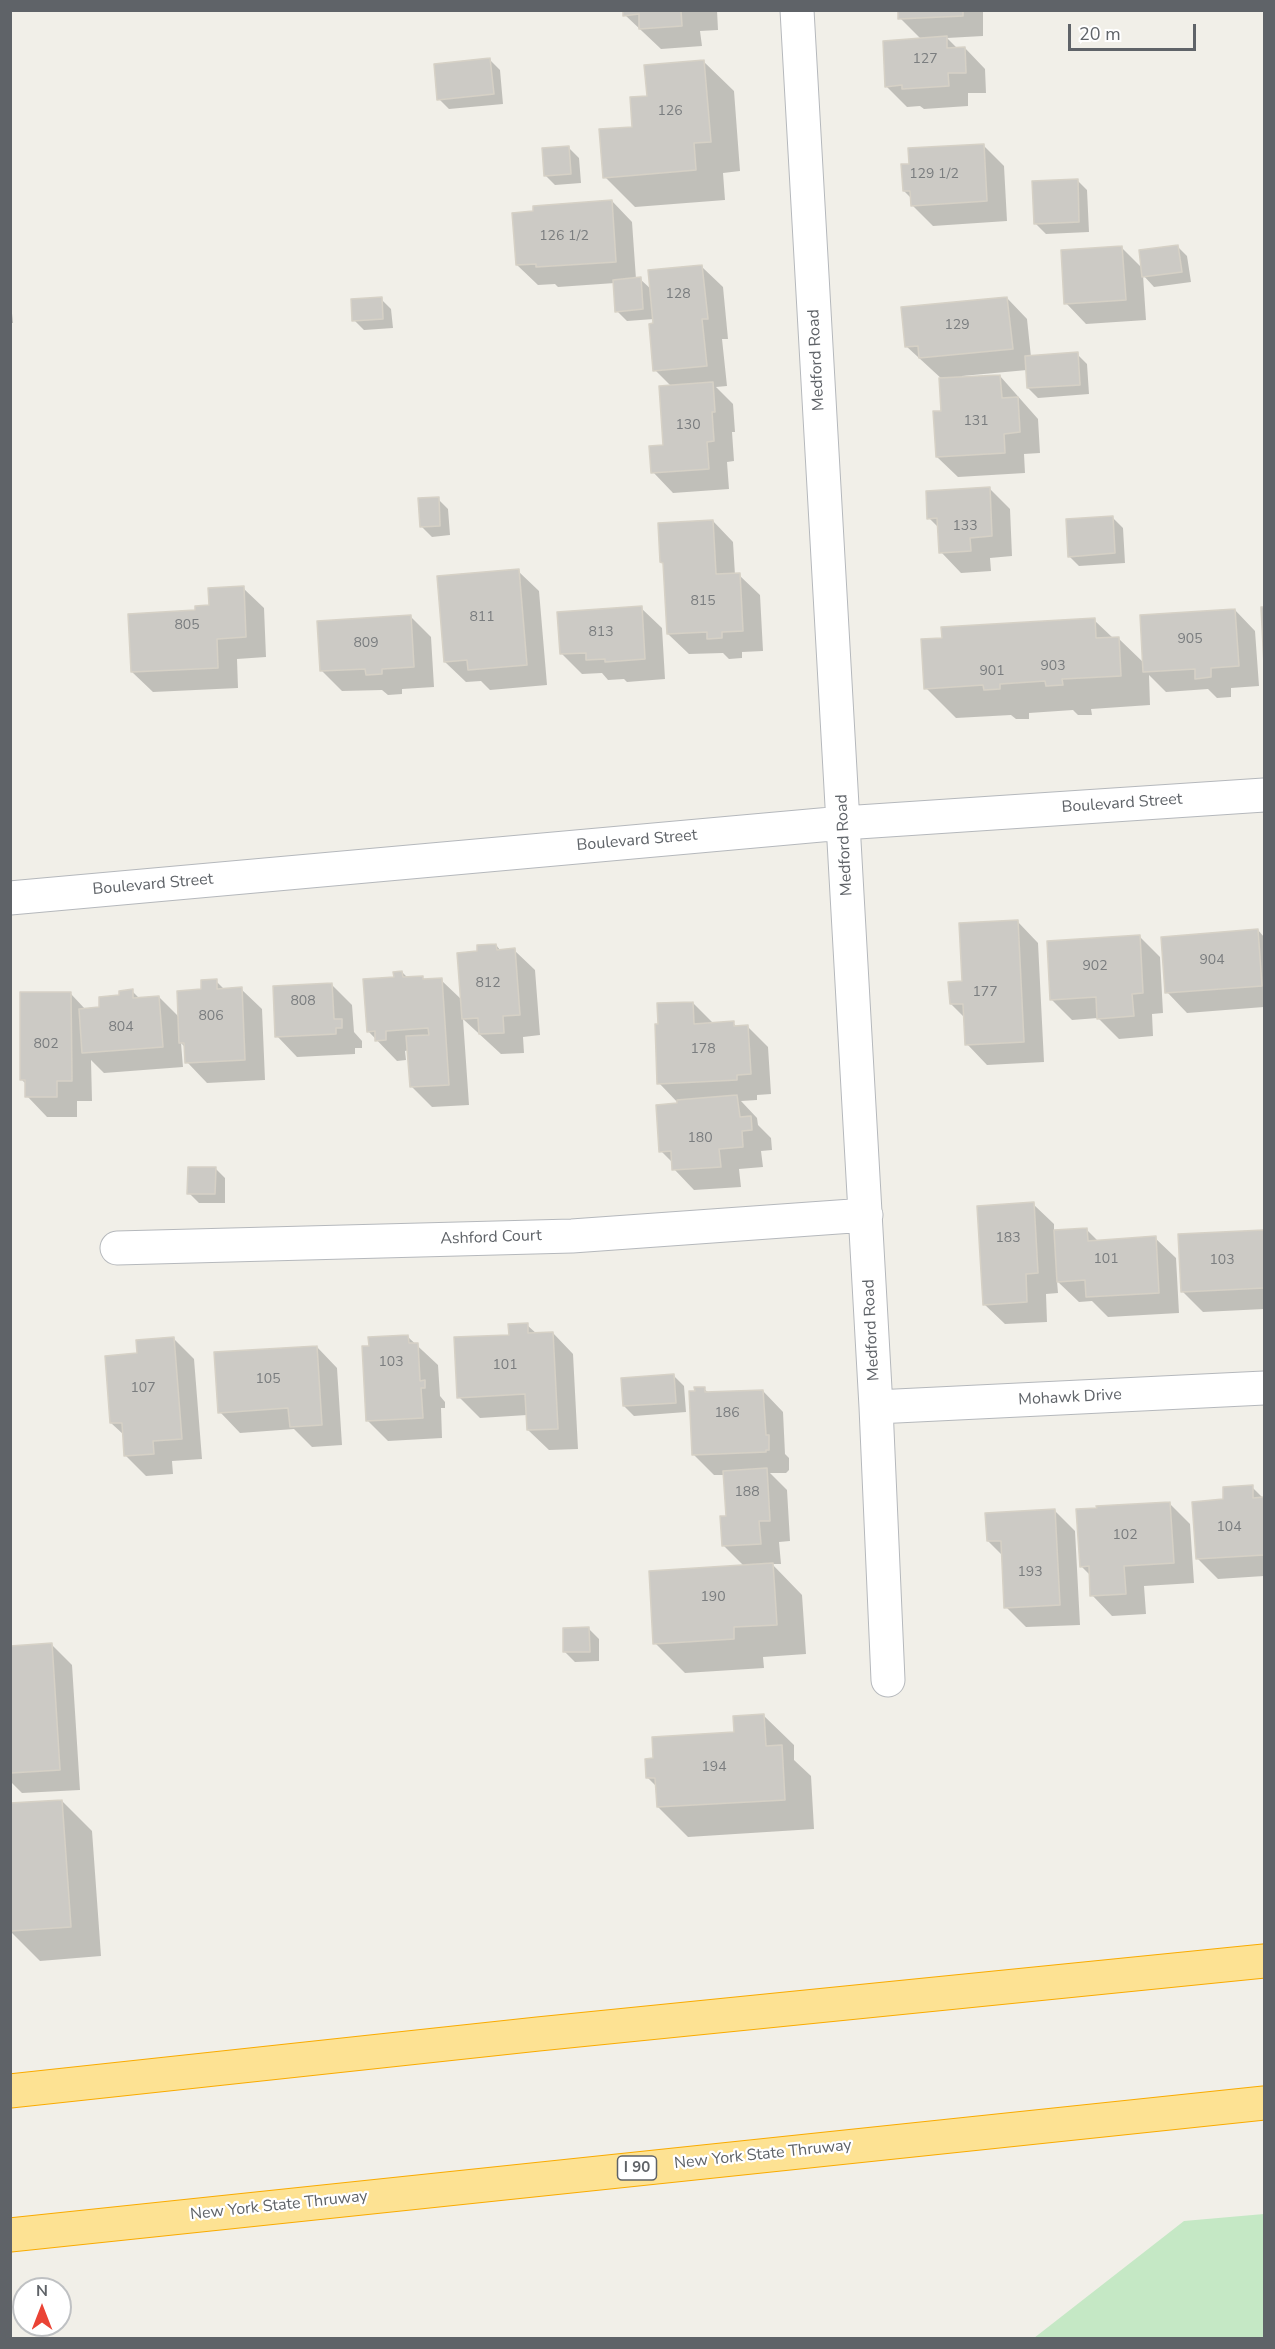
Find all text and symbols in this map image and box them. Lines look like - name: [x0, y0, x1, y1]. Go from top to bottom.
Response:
- scale bar: [1071, 12, 1198, 50]
- text: 20 m: [1079, 22, 1121, 46]
- house number: 127: [912, 52, 938, 68]
- house number: 126: [657, 104, 683, 120]
- house number: 129 1/2: [909, 167, 959, 183]
- house number: 126 1/2: [539, 229, 589, 245]
- house number: 128: [665, 287, 691, 303]
- street label: Medford Road: [805, 309, 829, 411]
- house number: 129: [944, 318, 970, 334]
- house number: 131: [963, 414, 989, 430]
- house number: 130: [675, 418, 701, 434]
- house number: 133: [952, 519, 978, 535]
- house number: 815: [690, 594, 716, 610]
- house number: 811: [469, 610, 495, 626]
- house number: 805: [174, 618, 200, 634]
- house number: 813: [588, 625, 614, 641]
- house number: 905: [1177, 632, 1203, 648]
- house number: 809: [353, 636, 379, 652]
- house number: 903: [1040, 659, 1066, 675]
- house number: 901: [979, 664, 1005, 680]
- street label: Boulevard Street: [1061, 790, 1183, 818]
- street label: Medford Road: [833, 794, 857, 896]
- street label: Boulevard Street: [576, 826, 698, 856]
- street label: Boulevard Street: [92, 870, 214, 900]
- house number: 904: [1199, 953, 1225, 969]
- house number: 902: [1082, 959, 1108, 975]
- house number: 812: [475, 976, 501, 992]
- house number: 177: [972, 985, 998, 1001]
- house number: 808: [290, 994, 316, 1010]
- house number: 806: [198, 1009, 224, 1025]
- house number: 804: [108, 1020, 134, 1036]
- house number: 802: [33, 1037, 59, 1053]
- house number: 178: [690, 1042, 716, 1058]
- house number: 180: [687, 1131, 713, 1147]
- street label: Ashford Court: [440, 1227, 542, 1249]
- house number: 183: [995, 1231, 1021, 1247]
- house number: 101: [1093, 1252, 1119, 1268]
- house number: 103: [1209, 1253, 1235, 1269]
- street label: Medford Road: [860, 1279, 884, 1381]
- house number: 103: [378, 1355, 404, 1371]
- house number: 101: [492, 1358, 518, 1374]
- house number: 105: [255, 1372, 281, 1388]
- house number: 107: [130, 1381, 156, 1397]
- street label: Mohawk Drive: [1018, 1386, 1122, 1410]
- house number: 186: [714, 1406, 740, 1422]
- house number: 188: [734, 1485, 760, 1501]
- house number: 104: [1216, 1520, 1242, 1536]
- house number: 102: [1112, 1528, 1138, 1544]
- house number: 193: [1017, 1565, 1043, 1581]
- house number: 190: [700, 1590, 726, 1606]
- house number: 194: [701, 1760, 727, 1776]
- street label: New York State Thruway: [673, 2136, 853, 2174]
- road number: I 90: [618, 2156, 656, 2180]
- street label: New York State Thruway: [189, 2187, 369, 2225]
- north arrow: [12, 2277, 72, 2337]
- text: N: [36, 2280, 48, 2302]

